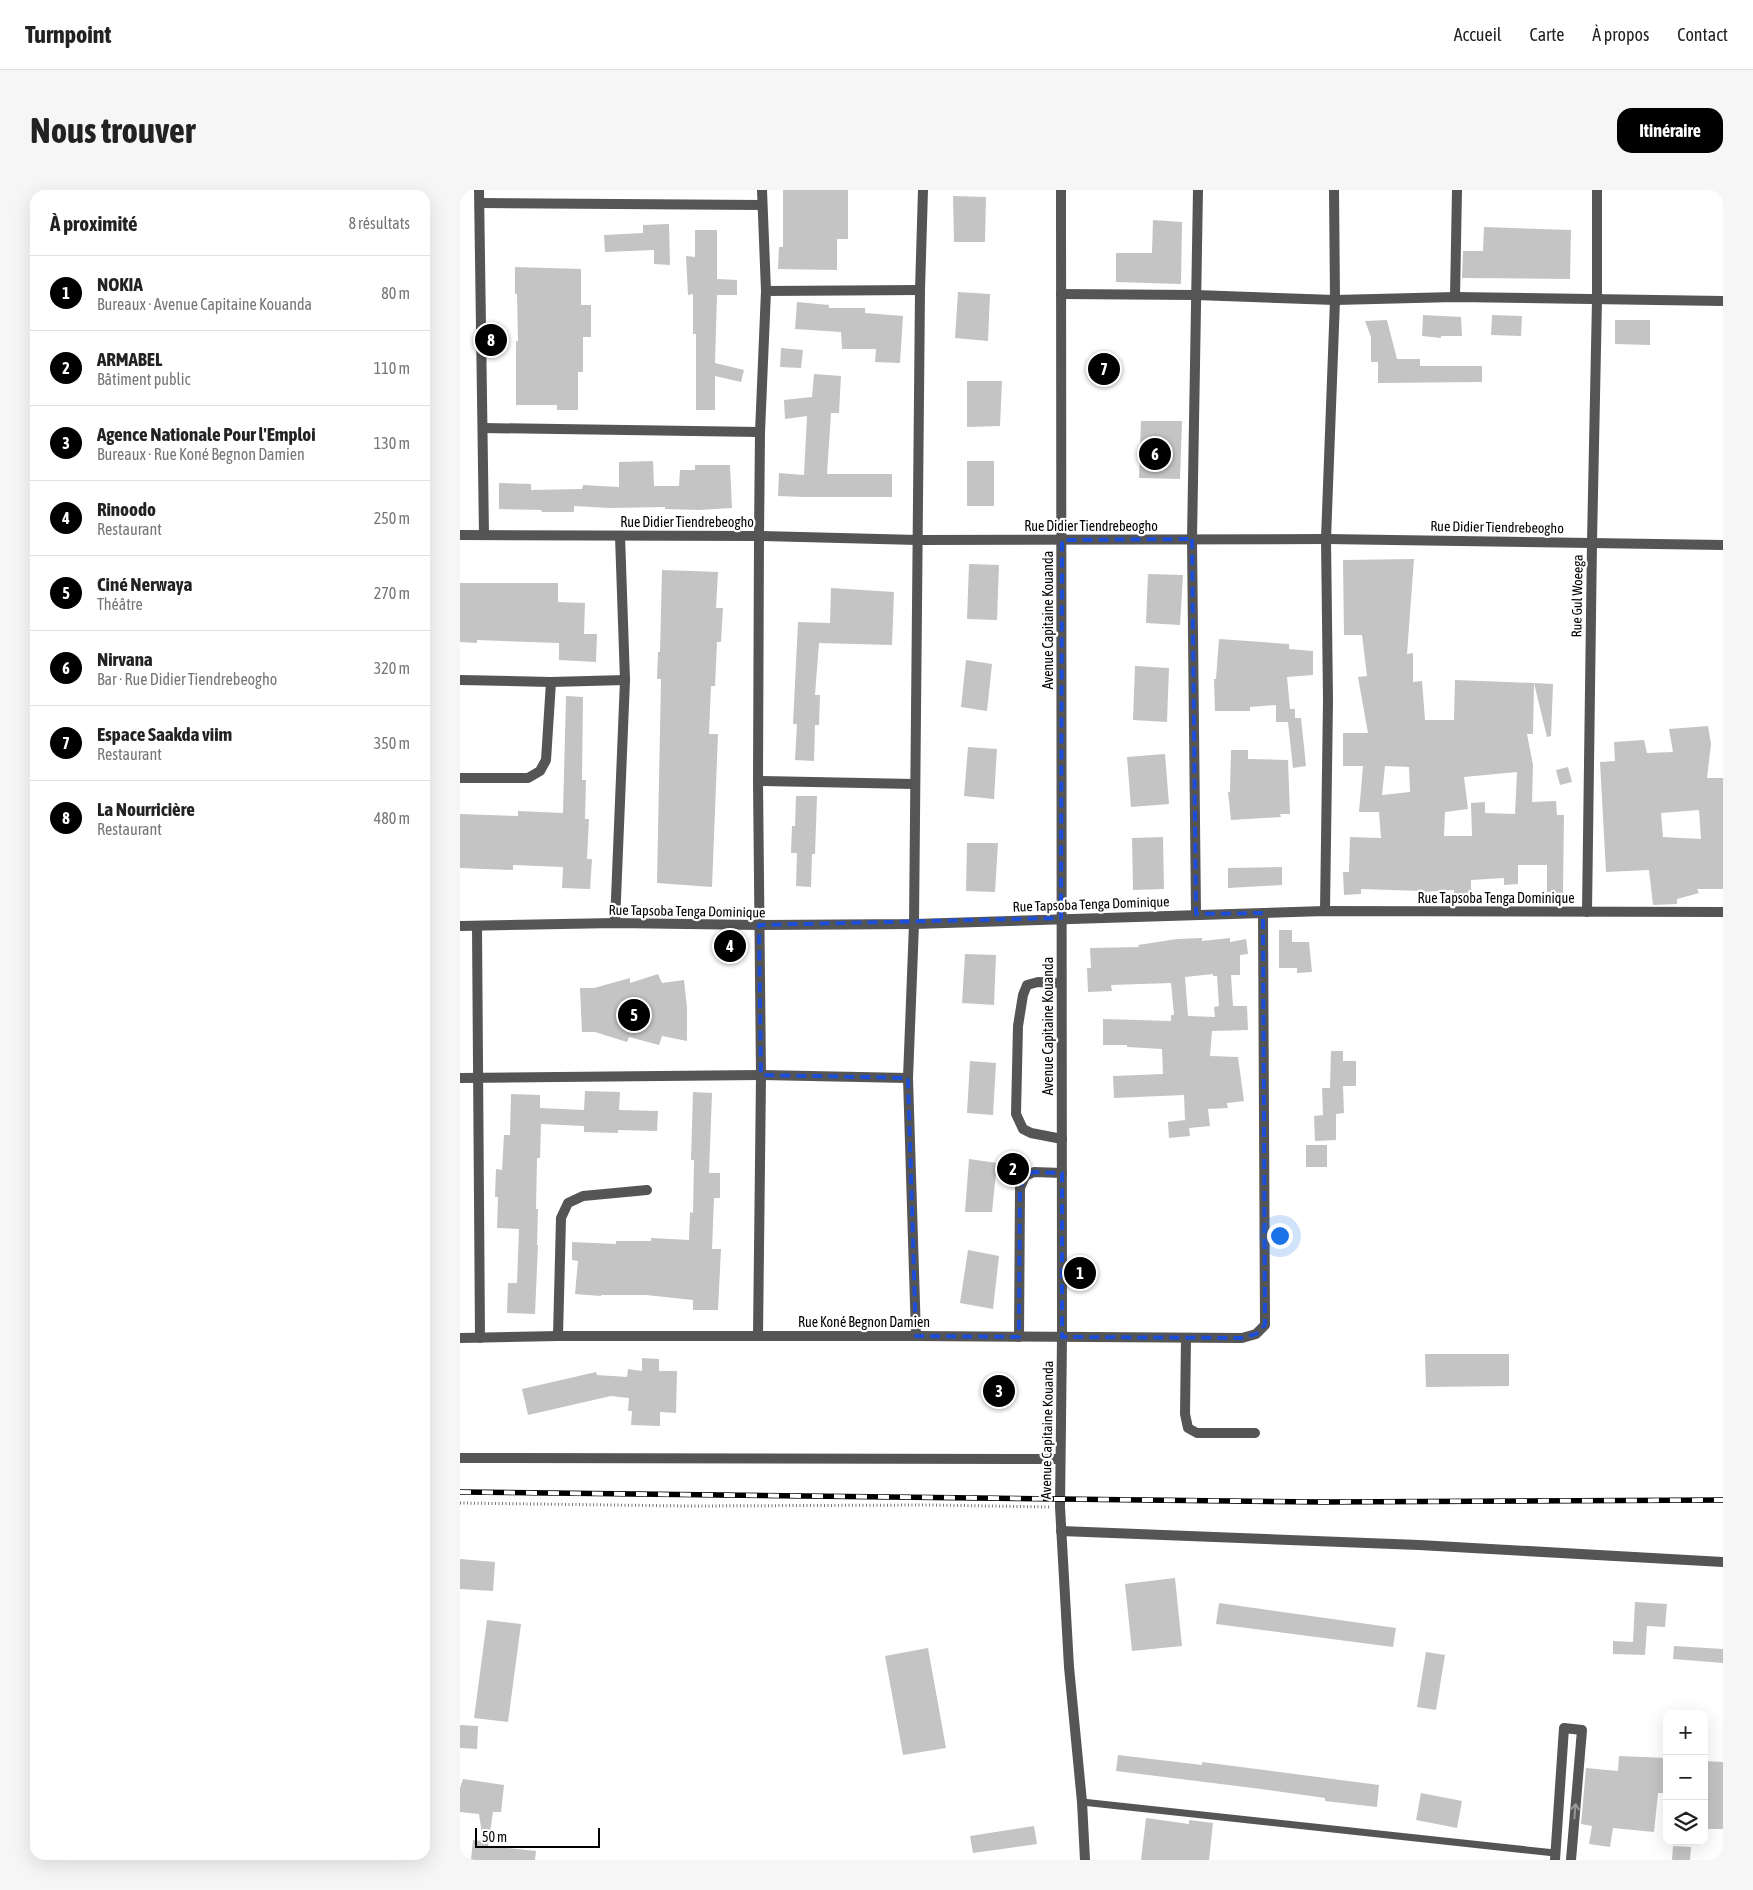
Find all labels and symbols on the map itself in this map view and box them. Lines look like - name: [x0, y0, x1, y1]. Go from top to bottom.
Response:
- pin: 8: [475, 321, 507, 359]
- pin: 7: [1088, 350, 1120, 388]
- pin: 6: [1139, 435, 1171, 473]
- street label: Rue Didier Tiendrebeogho: [620, 514, 754, 530]
- street label: Rue Didier Tiendrebeogho: [1024, 518, 1158, 534]
- street label: Rue Didier Tiendrebeogho: [1430, 518, 1564, 536]
- street label: Avenue Capitaine Kouanda: [1040, 551, 1056, 689]
- street label: Rue Gul Woeega: [1568, 554, 1586, 638]
- street label: Rue Tapsoba Tenga Dominique: [1417, 890, 1575, 906]
- street label: Rue Tapsoba Tenga Dominique: [1012, 893, 1170, 915]
- street label: Rue Tapsoba Tenga Dominique: [608, 902, 766, 920]
- pin: 4: [714, 927, 746, 965]
- street label: Avenue Capitaine Kouanda: [1040, 957, 1056, 1095]
- pin: 5: [618, 996, 650, 1034]
- pin: 2: [997, 1150, 1029, 1188]
- your location: [1267, 1223, 1293, 1249]
- pin: 1: [1064, 1254, 1096, 1292]
- street label: Rue Koné Begnon Damien: [798, 1314, 930, 1330]
- street label: Avenue Capitaine Kouanda: [1038, 1361, 1056, 1499]
- pin: 3: [983, 1372, 1015, 1410]
- one-way arrow: [1570, 1804, 1580, 1820]
- scale bar: [475, 1825, 600, 1848]

